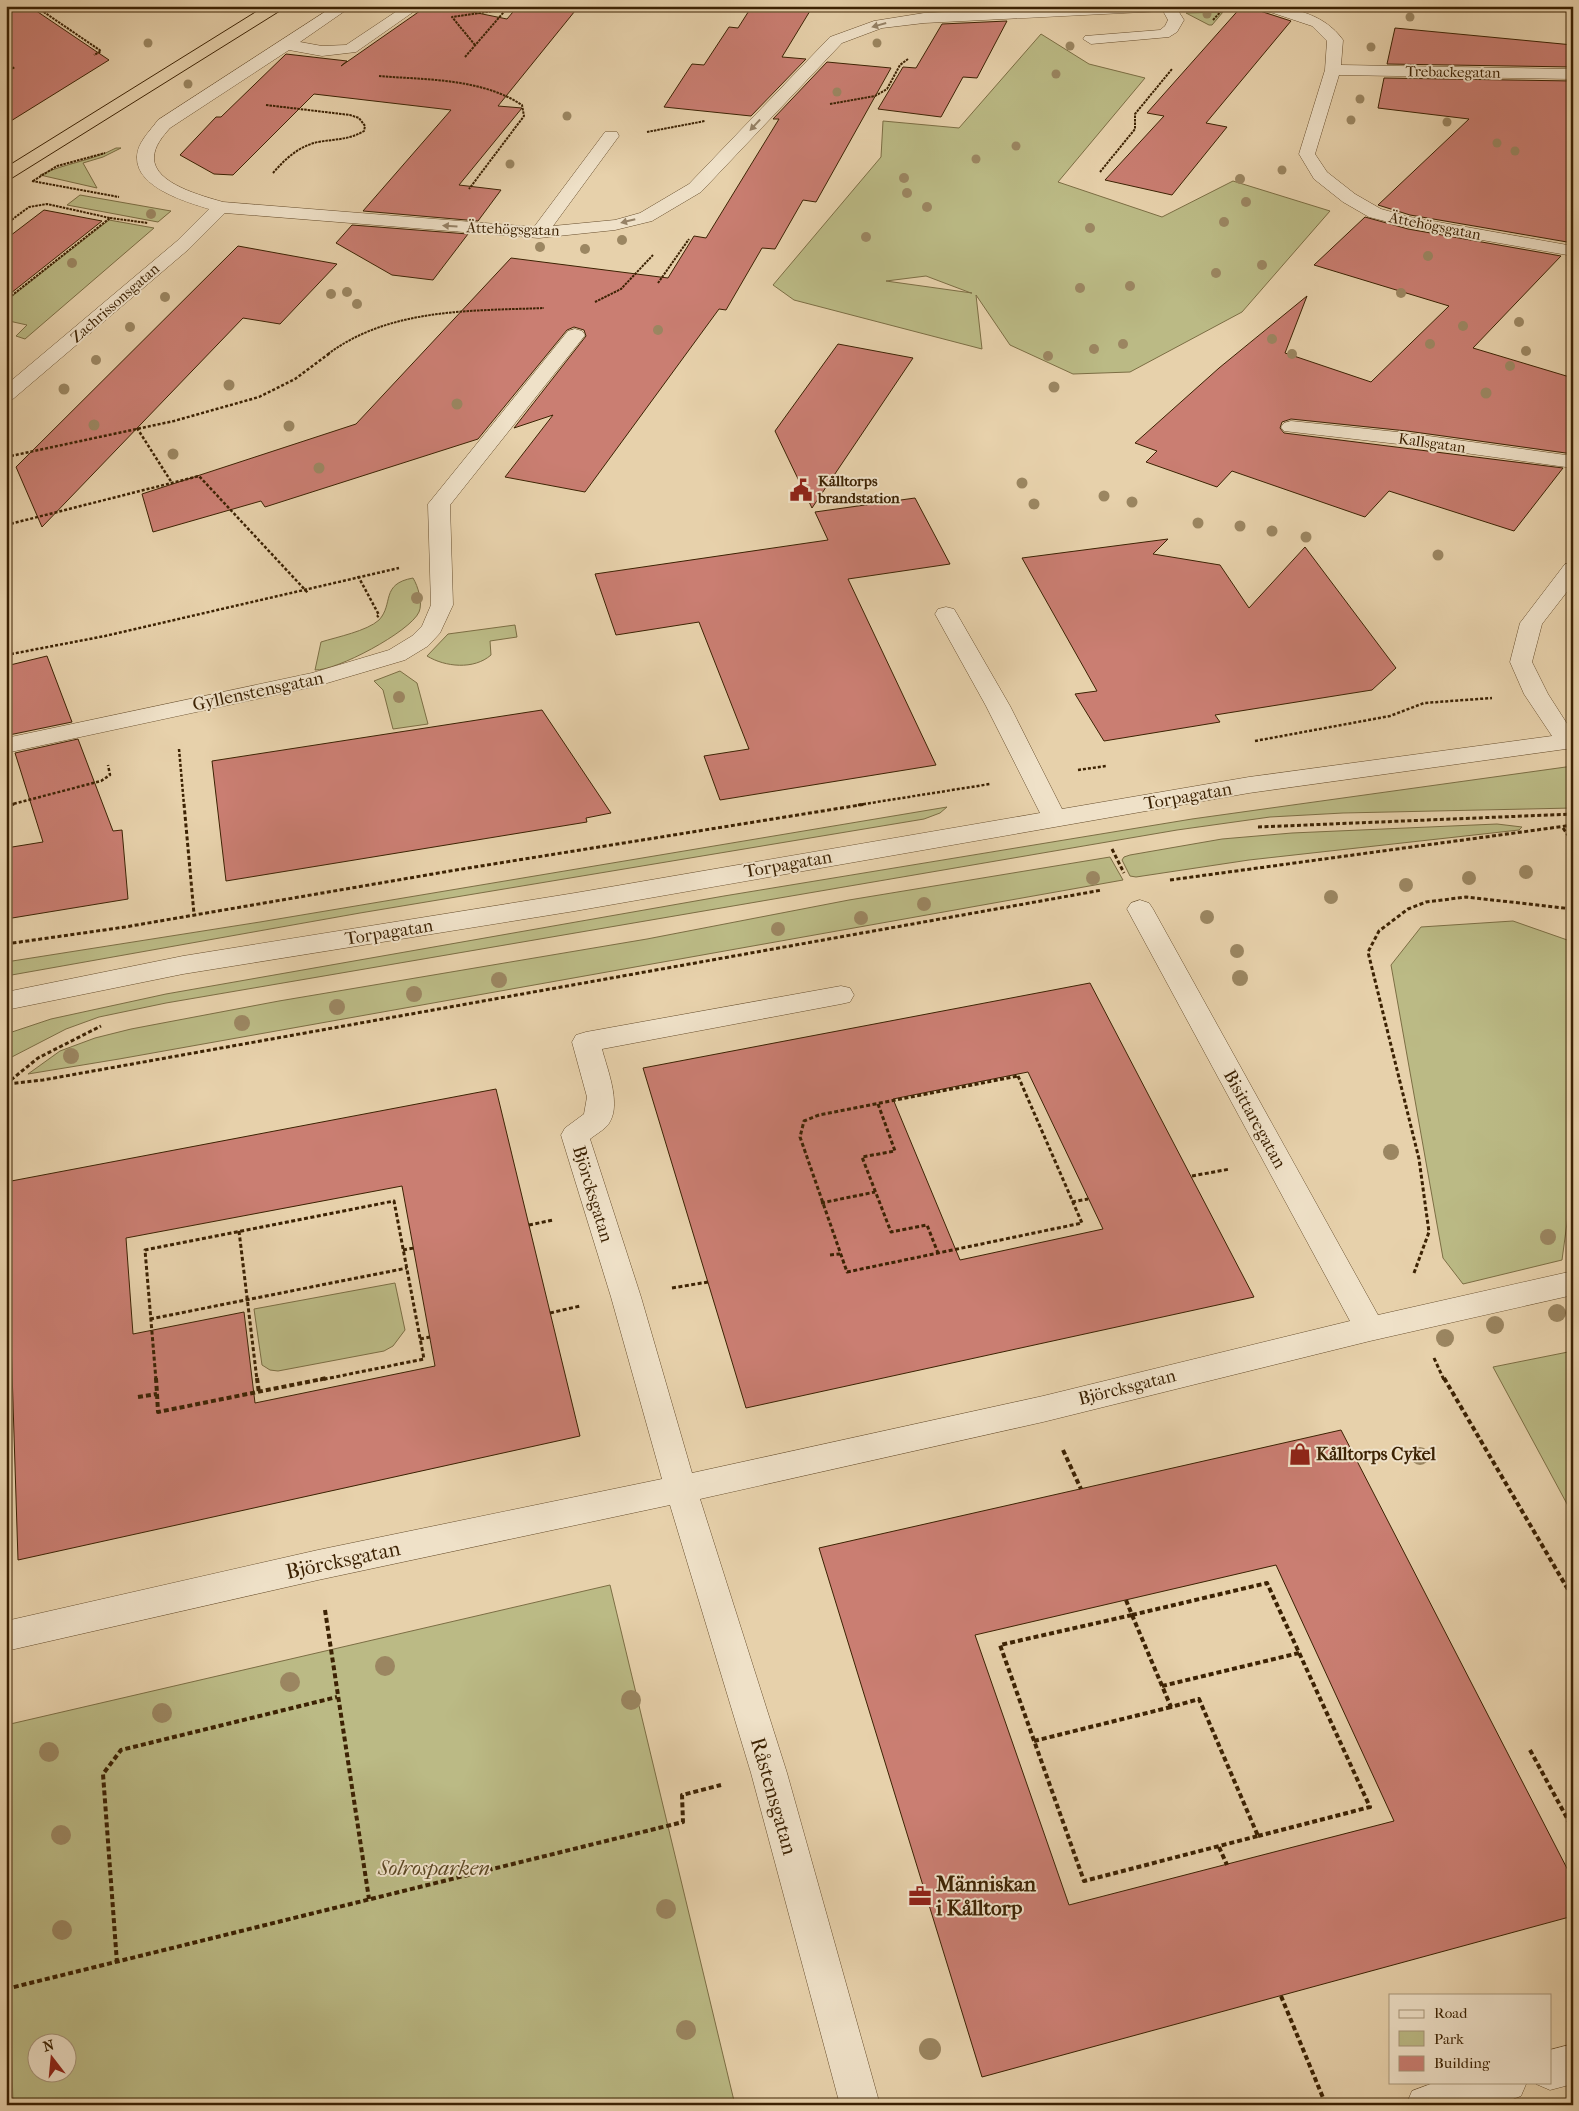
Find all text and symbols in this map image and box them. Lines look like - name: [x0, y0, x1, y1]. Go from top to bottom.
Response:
- one-way arrow: [871, 22, 886, 30]
- street label: Trebackegatan: [1405, 62, 1501, 82]
- one-way arrow: [749, 118, 761, 130]
- street label: Ättehögsgatan: [1387, 208, 1483, 244]
- street label: Ättehögsgatan: [465, 218, 560, 240]
- one-way arrow: [621, 218, 636, 226]
- one-way arrow: [441, 222, 457, 230]
- street label: Zachrissonsgatan: [67, 259, 163, 346]
- street label: Kallsgatan: [1397, 429, 1467, 457]
- place label: Kålltorps brandstation: [817, 472, 900, 507]
- public building icon: Kålltorps brandstation: [788, 477, 814, 503]
- street label: Gyllenstensgatan: [191, 667, 326, 716]
- street label: Torpagatan: [1143, 778, 1234, 815]
- street label: Torpagatan: [743, 846, 834, 883]
- street label: Torpagatan: [344, 915, 435, 950]
- street label: Bisittaregatan: [1219, 1066, 1291, 1173]
- street label: Björcksgatan: [568, 1143, 617, 1245]
- street label: Björcksgatan: [1076, 1365, 1179, 1410]
- shop icon: Kålltorps Cykel: [1287, 1441, 1313, 1467]
- place label: Kålltorps Cykel: [1316, 1444, 1437, 1465]
- street label: Björcksgatan: [284, 1536, 402, 1584]
- street label: Råstensgatan: [746, 1734, 802, 1858]
- park label: Solrosparken: [377, 1856, 490, 1880]
- place label: Människan i Kålltorp: [935, 1872, 1037, 1920]
- office icon: Människan i Kålltorp: [907, 1883, 933, 1909]
- legend: [1389, 1994, 1552, 2084]
- text: Road: [1434, 2004, 1468, 2022]
- text: Park: [1434, 2030, 1464, 2048]
- north arrow: [28, 2034, 78, 2084]
- text: N: [41, 2036, 56, 2056]
- text: Building: [1434, 2054, 1491, 2072]

